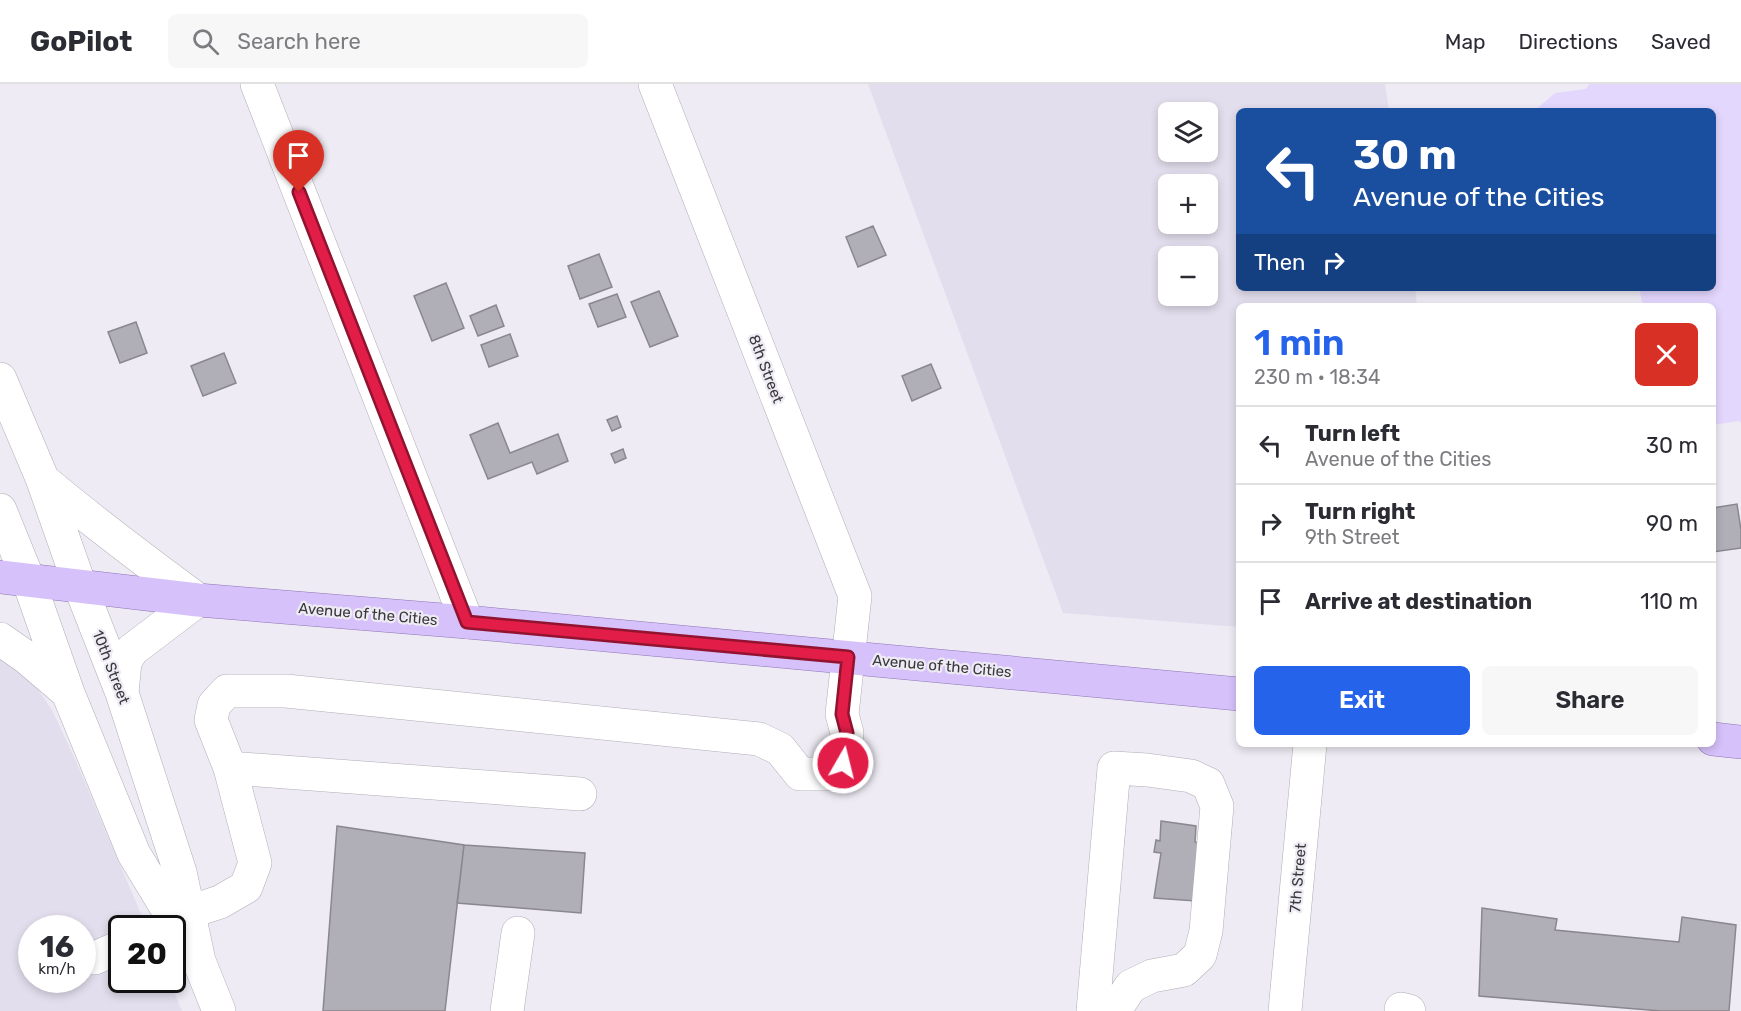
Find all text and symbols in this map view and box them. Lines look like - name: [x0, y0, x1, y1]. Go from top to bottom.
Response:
- search box: [168, 14, 588, 68]
- text: GoPilot: [30, 25, 132, 58]
- icon: search: [189, 25, 222, 58]
- text: Search here: [237, 28, 361, 55]
- text: Map: [1445, 29, 1486, 54]
- text: Directions: [1519, 29, 1618, 54]
- text: Saved: [1651, 29, 1711, 54]
- map controls: [1158, 102, 1218, 306]
- button: layers: [1158, 102, 1218, 162]
- pin: [273, 130, 324, 192]
- text: 30 m: [1353, 130, 1457, 180]
- icon: left: [1254, 132, 1332, 210]
- icon: arrive: [282, 139, 315, 172]
- button: +: [1158, 174, 1218, 234]
- text: Avenue of the Cities: [1353, 181, 1605, 213]
- button: −: [1158, 246, 1218, 306]
- icon: right: [1317, 246, 1350, 279]
- text: Then: [1254, 249, 1305, 276]
- text: 1 min: [1254, 321, 1345, 364]
- button: close: [1635, 323, 1698, 386]
- street label: 8th Street: [745, 332, 787, 406]
- text: 230 m · 18:34: [1254, 365, 1380, 389]
- text: Turn left: [1305, 420, 1400, 447]
- icon: left: [1254, 429, 1287, 462]
- text: 30 m: [1646, 432, 1698, 459]
- text: Avenue of the Cities: [1305, 447, 1491, 471]
- text: Turn right: [1305, 498, 1415, 525]
- icon: right: [1254, 507, 1287, 540]
- text: 90 m: [1646, 510, 1698, 537]
- text: 9th Street: [1305, 525, 1400, 549]
- icon: arrive: [1254, 585, 1287, 618]
- text: Arrive at destination: [1305, 588, 1532, 615]
- text: 110 m: [1640, 588, 1698, 615]
- street label: Avenue of the Cities: [298, 599, 439, 629]
- street label: 10th Street: [89, 627, 133, 707]
- street label: Avenue of the Cities: [872, 651, 1013, 681]
- button: Exit: [1254, 666, 1470, 735]
- button: Share: [1482, 666, 1698, 735]
- position arrow: [811, 731, 875, 795]
- street label: 7th Street: [1286, 842, 1310, 914]
- speed limit sign: 20: [108, 915, 186, 993]
- text: 16: [40, 929, 74, 965]
- text: km/h: [38, 960, 76, 978]

